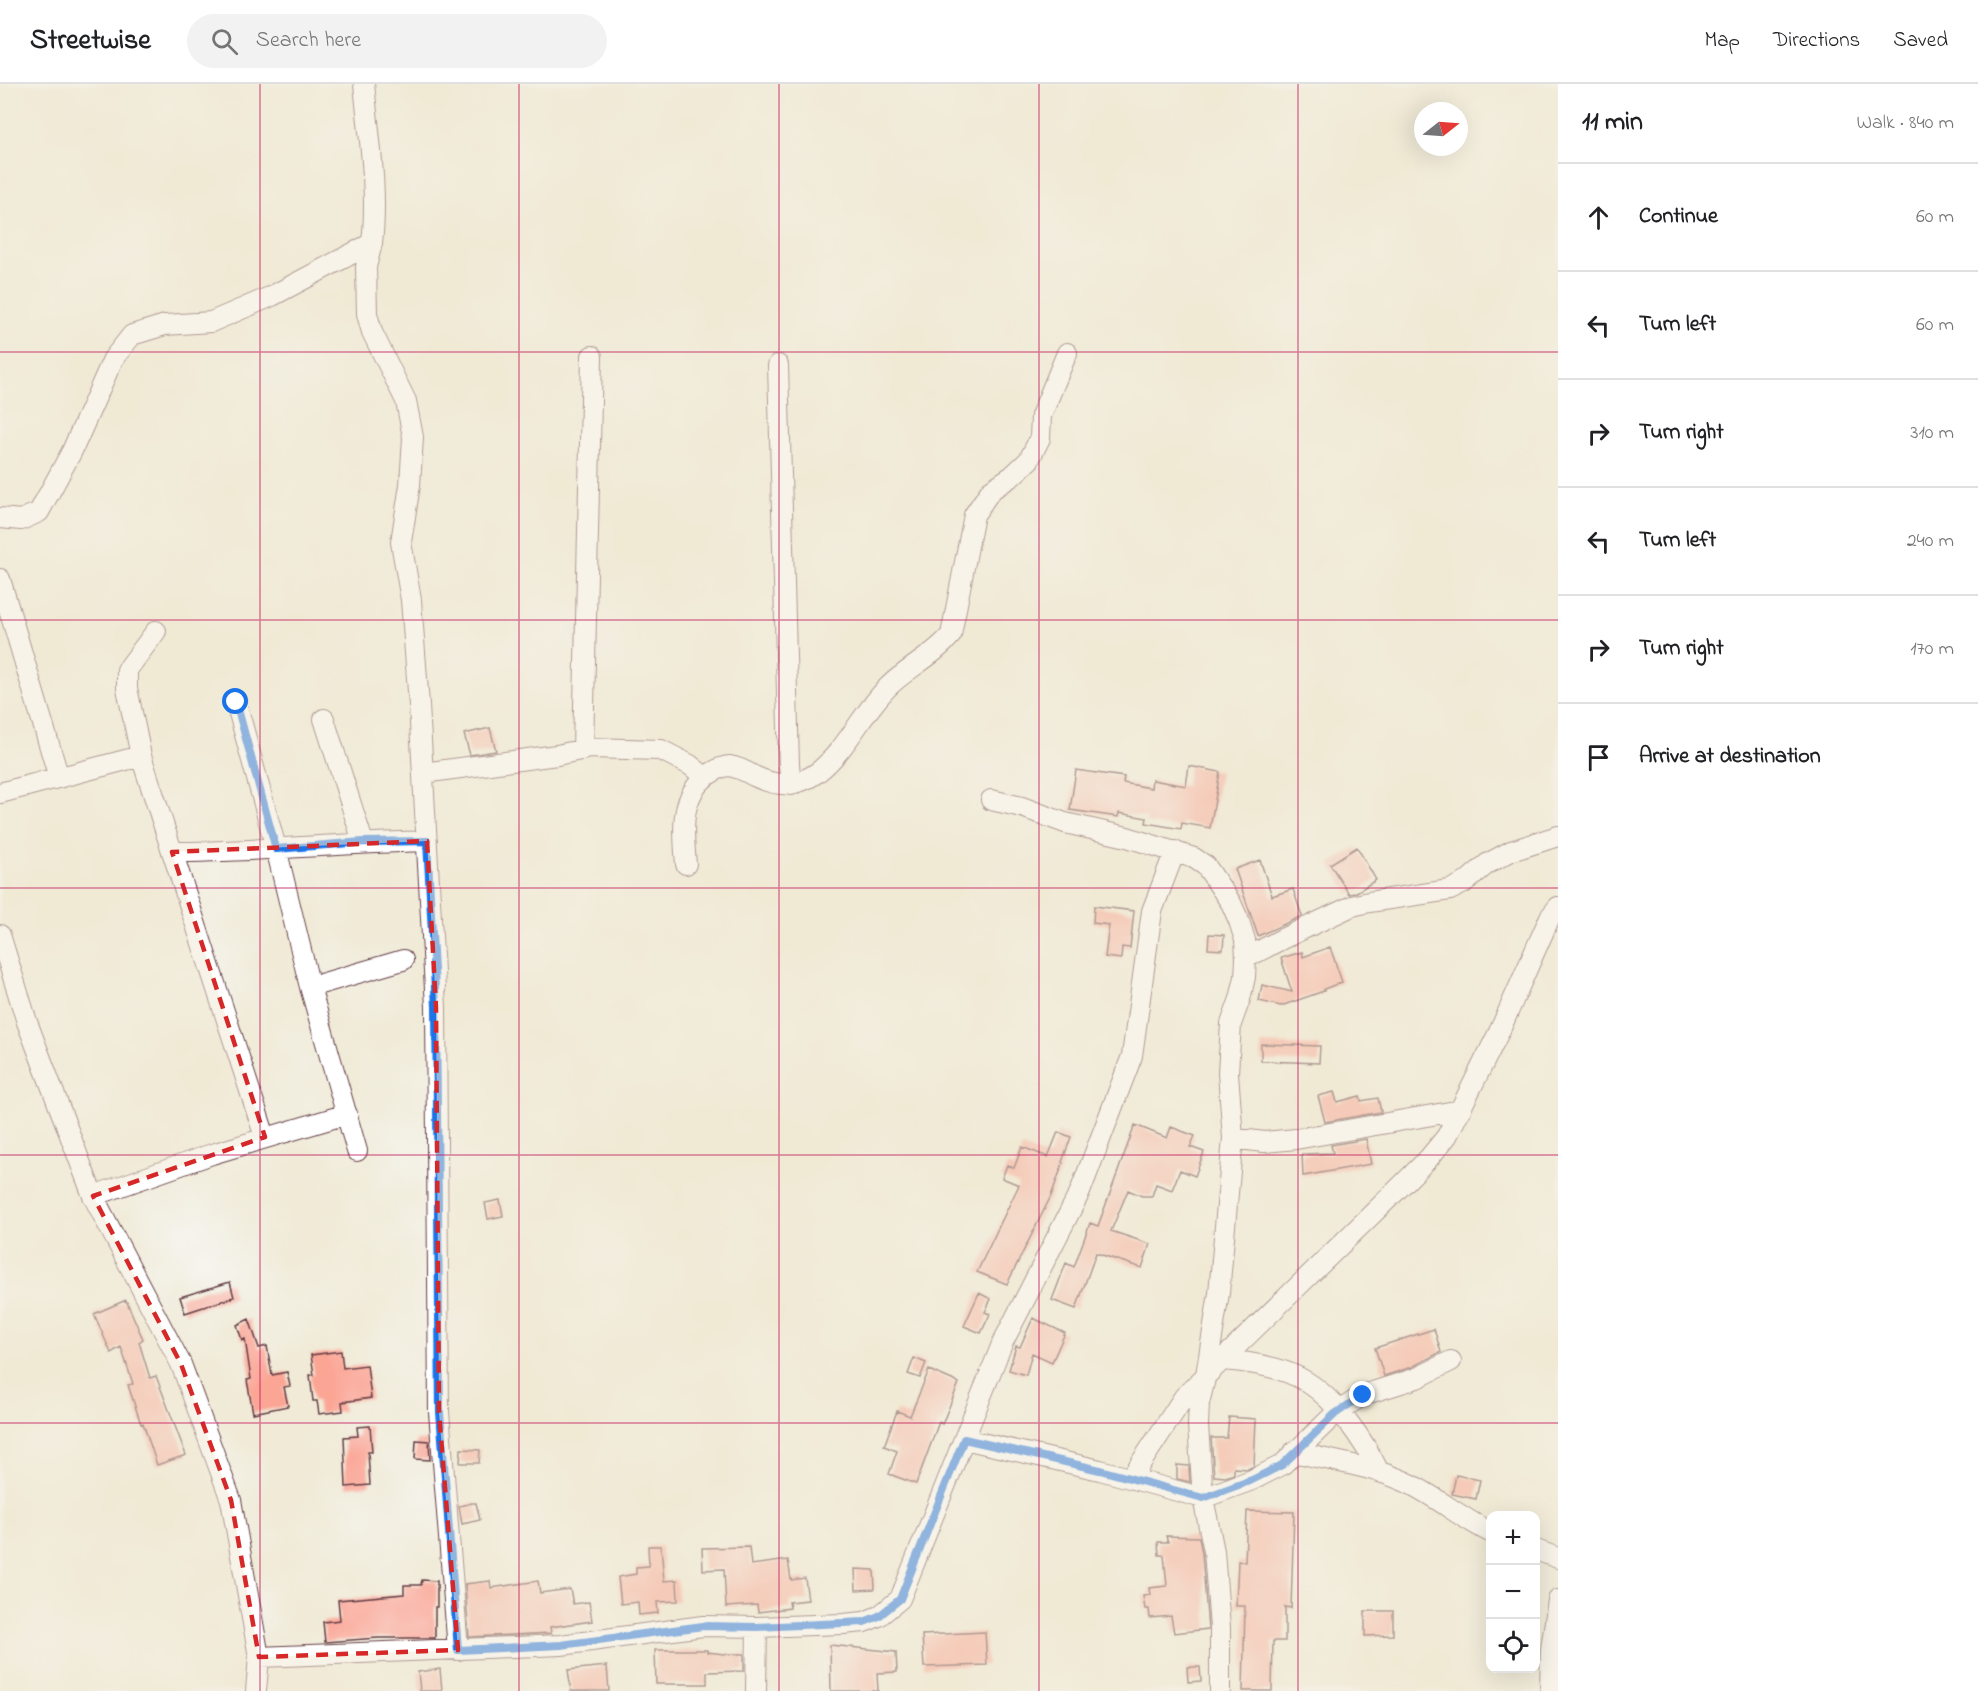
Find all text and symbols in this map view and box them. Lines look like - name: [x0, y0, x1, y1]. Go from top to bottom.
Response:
- search box: [187, 14, 607, 68]
- text: Streetwise: [30, 21, 151, 62]
- icon: search: [208, 25, 241, 58]
- text: Search here: [256, 25, 361, 57]
- text: Map: [1704, 26, 1740, 56]
- text: Directions: [1773, 26, 1860, 56]
- text: Saved: [1893, 26, 1948, 56]
- north arrow: [1414, 102, 1468, 156]
- text: 11 min: [1582, 104, 1643, 142]
- text: Walk · 840 m: [1856, 109, 1954, 138]
- icon: ahead: [1582, 201, 1615, 234]
- text: Continue: [1639, 201, 1718, 233]
- text: 60 m: [1916, 203, 1954, 232]
- icon: left: [1582, 309, 1615, 342]
- text: Turn left: [1639, 309, 1716, 341]
- text: 60 m: [1916, 311, 1954, 340]
- icon: right: [1582, 417, 1615, 450]
- text: Turn right: [1639, 417, 1724, 449]
- text: 310 m: [1910, 419, 1954, 448]
- icon: left: [1582, 525, 1615, 558]
- text: Turn left: [1639, 525, 1716, 557]
- text: 240 m: [1907, 527, 1954, 556]
- icon: right: [1582, 633, 1615, 666]
- text: Turn right: [1639, 633, 1724, 665]
- text: 170 m: [1910, 635, 1954, 664]
- route start: [222, 688, 248, 714]
- icon: arrive: [1582, 741, 1615, 774]
- text: Arrive at destination: [1639, 741, 1821, 773]
- route end: [1349, 1381, 1375, 1407]
- map controls: [1486, 1511, 1540, 1673]
- button: +: [1486, 1511, 1540, 1565]
- button: −: [1486, 1565, 1540, 1619]
- button: locate: [1486, 1619, 1540, 1673]

